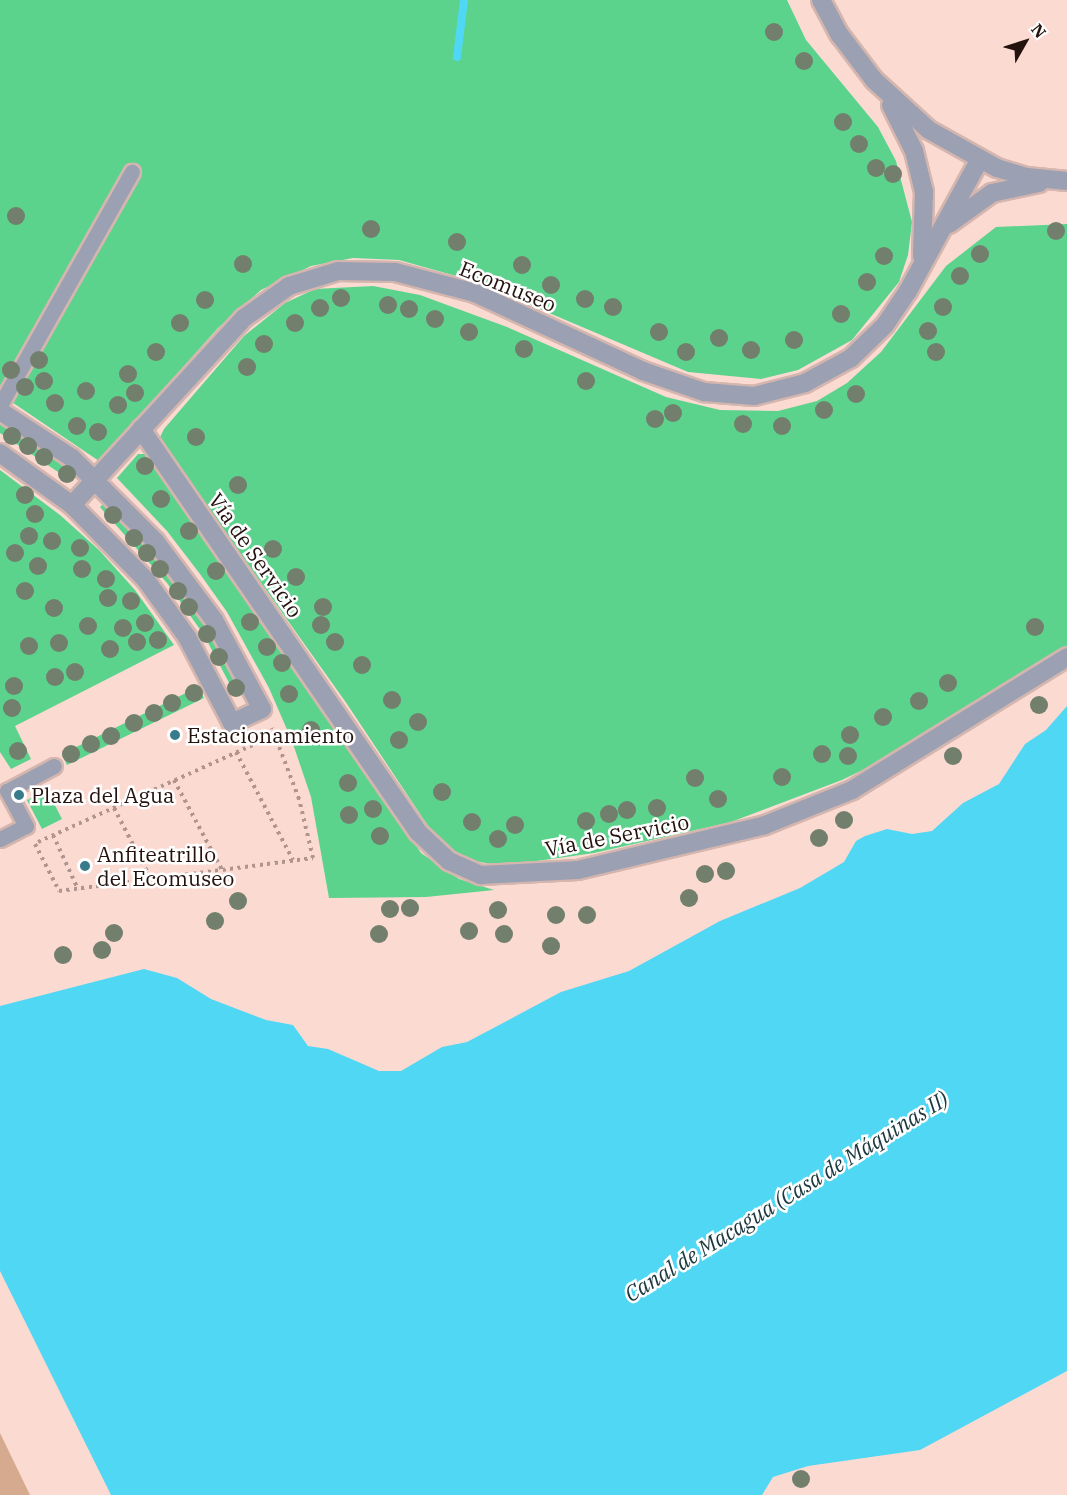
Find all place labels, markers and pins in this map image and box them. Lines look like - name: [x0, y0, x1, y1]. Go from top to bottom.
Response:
- place label: Estacionamiento: [187, 722, 354, 748]
- marker: Estacionamiento: [168, 728, 182, 742]
- place label: Plaza del Agua: [31, 782, 174, 808]
- marker: Plaza del Agua: [12, 788, 26, 802]
- place label: Anfiteatrillo del Ecomuseo: [97, 841, 234, 891]
- marker: Anfiteatrillo del Ecomuseo: [78, 859, 92, 873]

